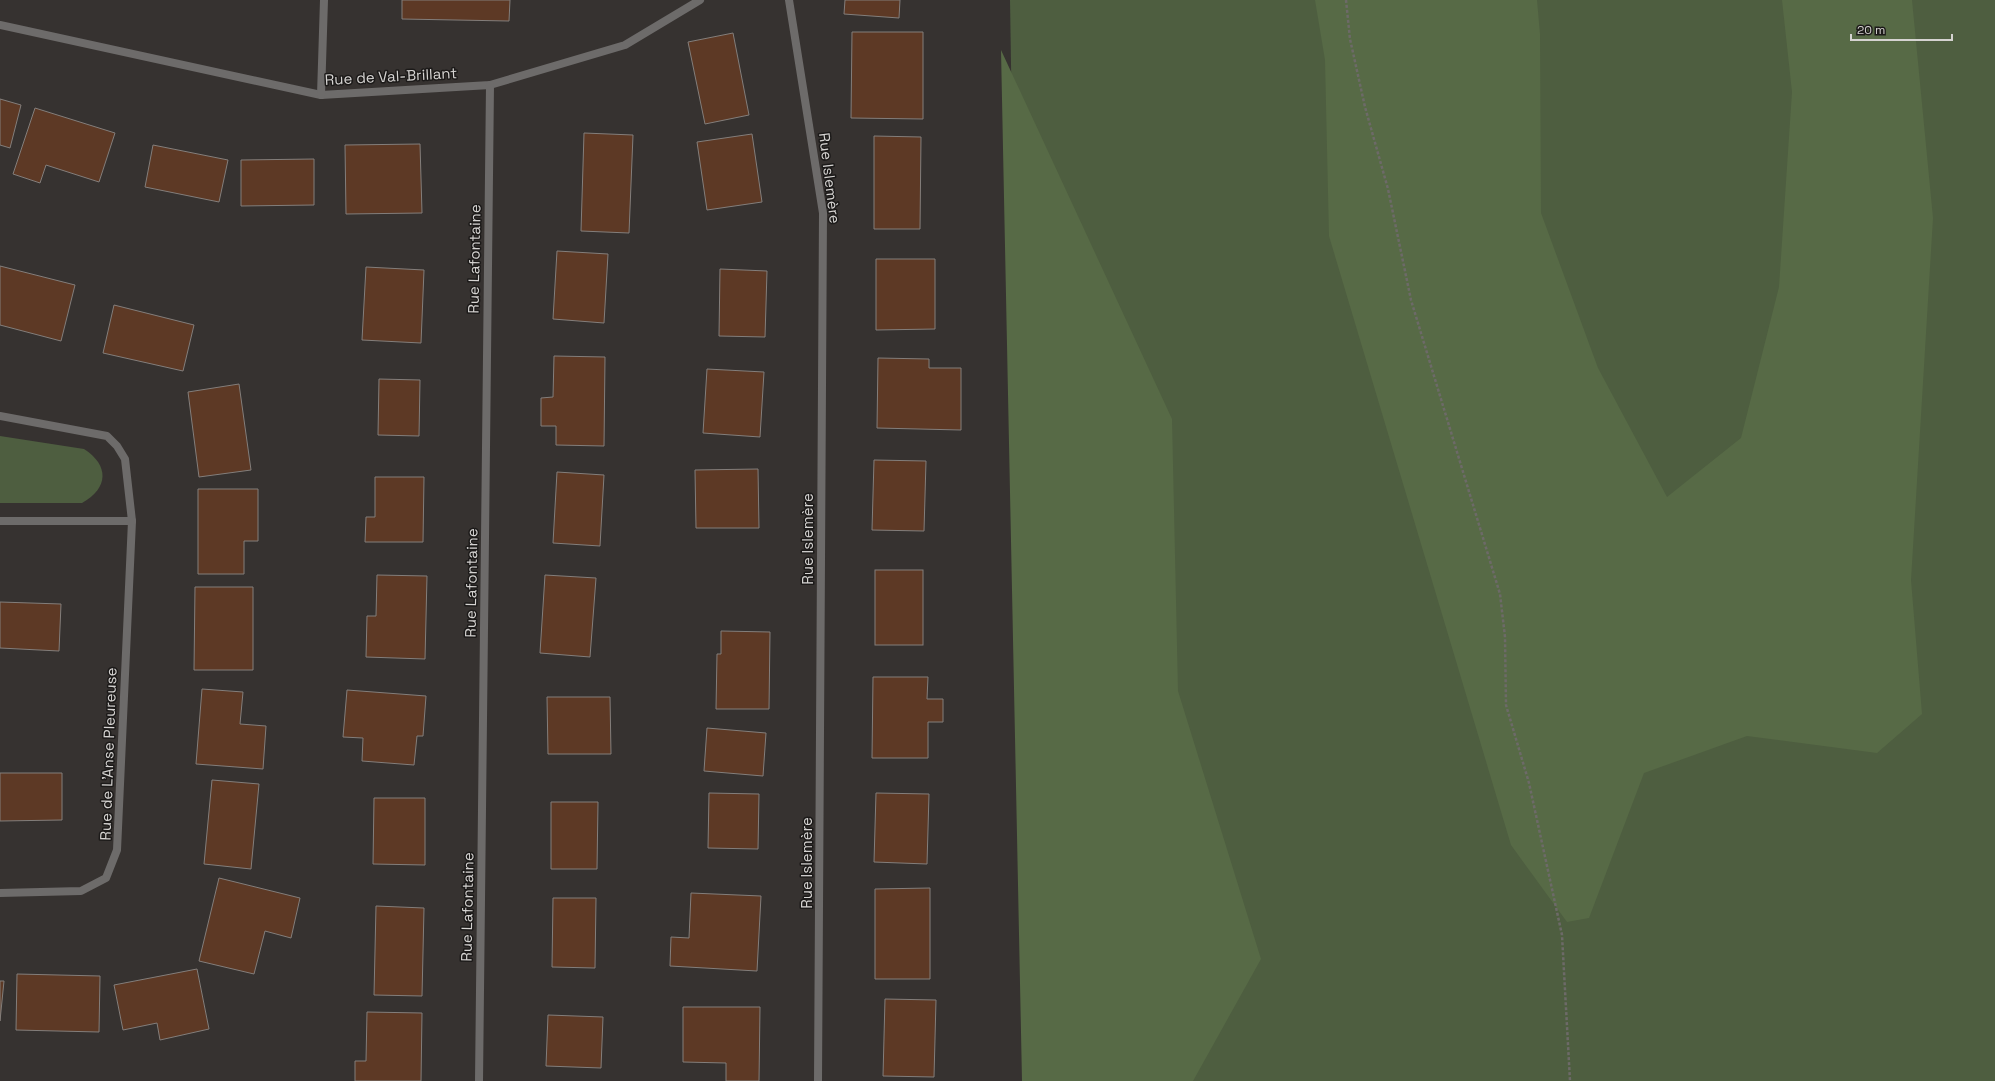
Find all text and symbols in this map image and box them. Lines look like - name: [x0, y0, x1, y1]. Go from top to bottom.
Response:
- scale bar: [1851, 16, 1952, 42]
- text: 20 m: [1857, 22, 1885, 38]
- street label: Rue de Val-Brillant: [324, 63, 458, 89]
- street label: Rue Islemère: [815, 131, 845, 225]
- street label: Rue Lafontaine: [464, 204, 484, 314]
- street label: Rue Islemère: [798, 493, 817, 585]
- street label: Rue Lafontaine: [461, 528, 481, 638]
- street label: Rue de L'Anse Pleureuse: [95, 667, 121, 841]
- street label: Rue Islemère: [797, 817, 816, 909]
- street label: Rue Lafontaine: [457, 852, 477, 962]

